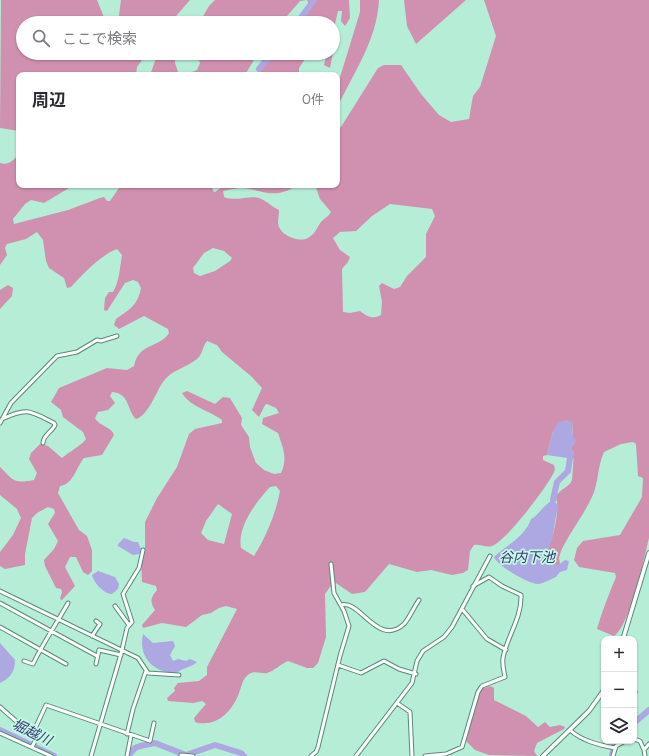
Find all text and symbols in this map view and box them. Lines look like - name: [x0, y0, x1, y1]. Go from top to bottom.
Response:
- search box: [16, 16, 340, 60]
- icon: search: [30, 27, 52, 49]
- text: ここで検索: [62, 29, 137, 49]
- text: 周辺: [32, 89, 66, 111]
- text: 0件: [302, 91, 324, 108]
- water label: 谷内下池: [499, 548, 557, 566]
- map controls: [601, 636, 637, 744]
- button: +: [601, 636, 637, 672]
- button: −: [601, 672, 637, 708]
- button: layers: [601, 708, 637, 744]
- water label: 堀越川: [9, 715, 57, 750]

